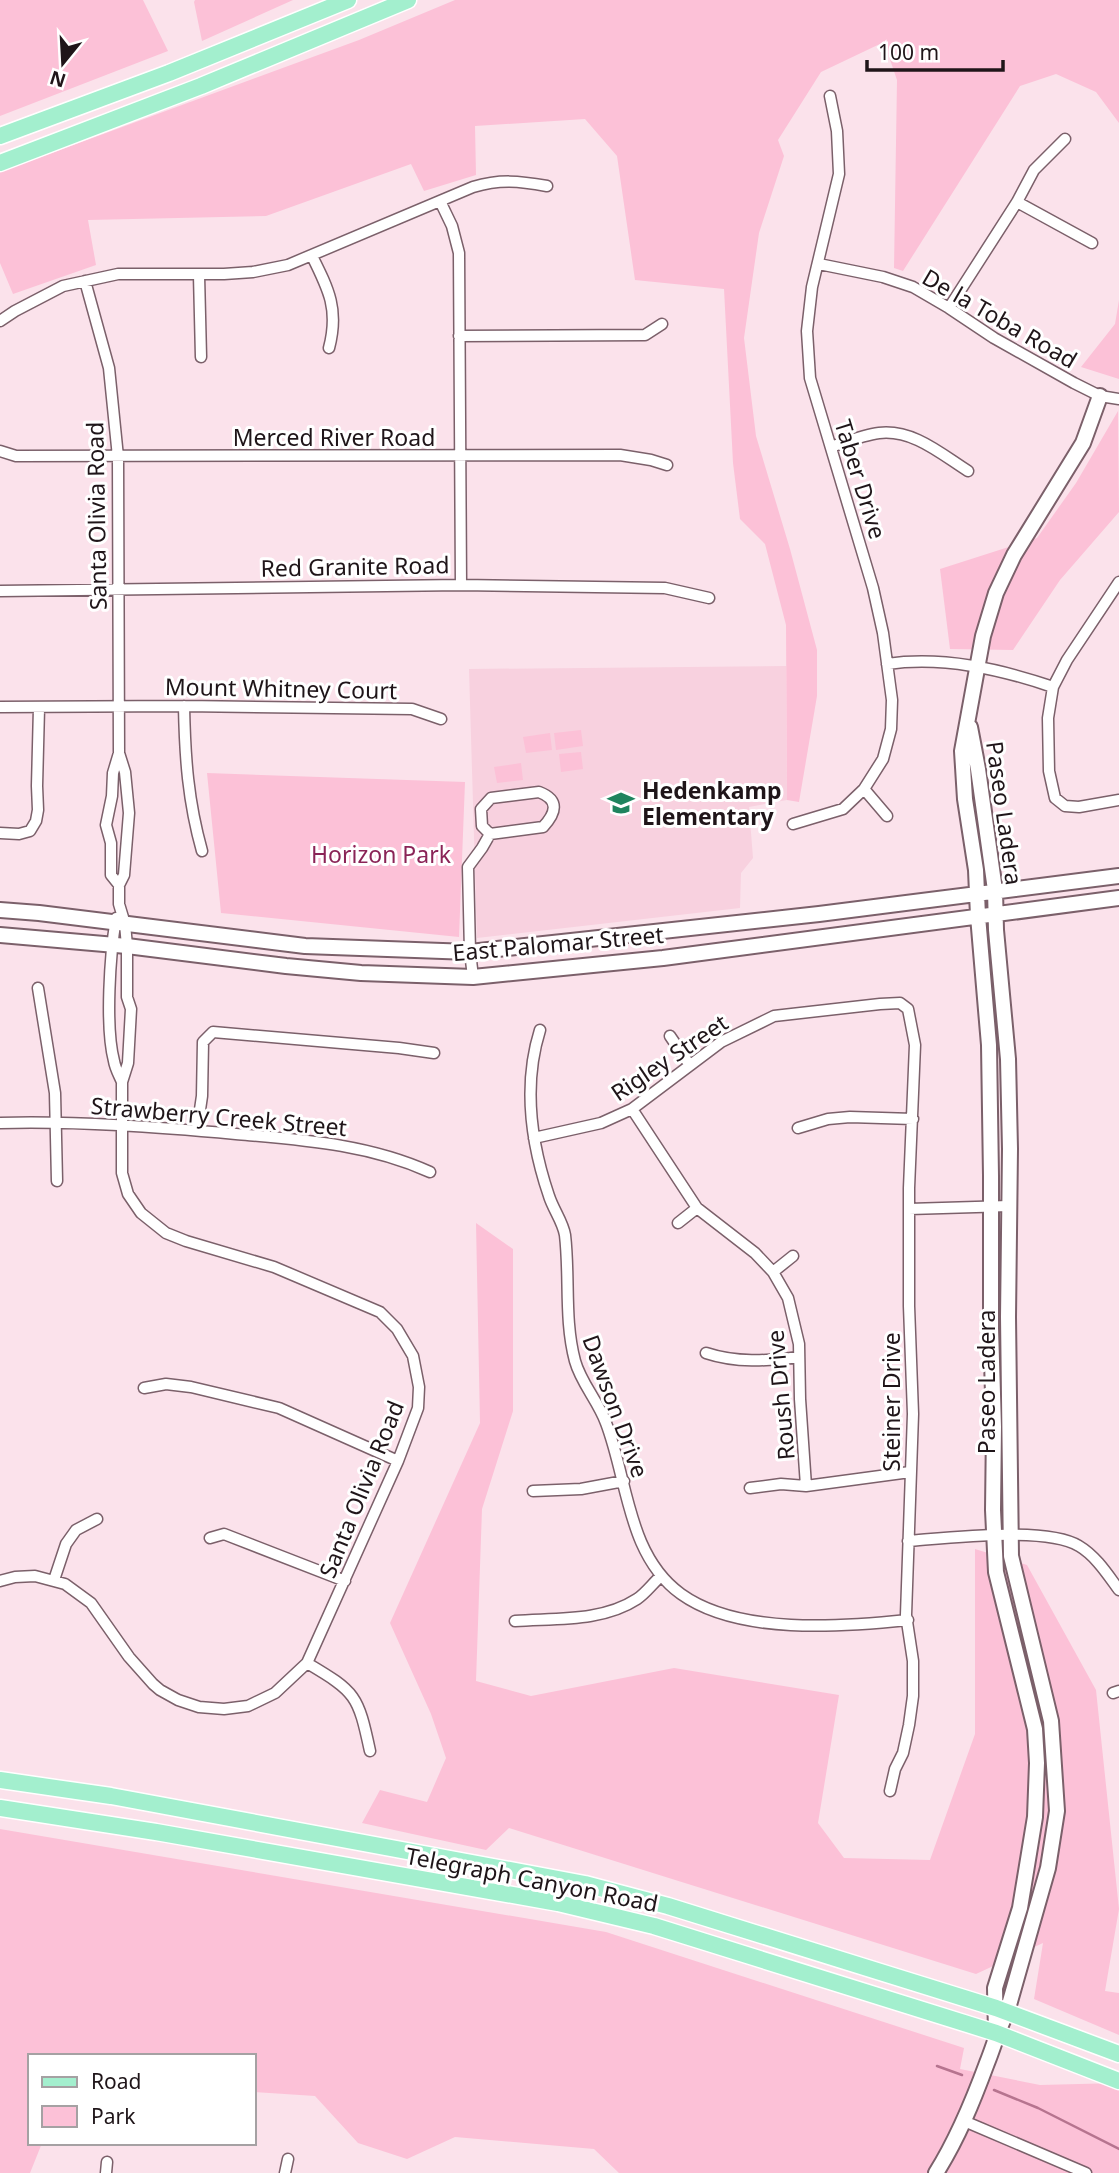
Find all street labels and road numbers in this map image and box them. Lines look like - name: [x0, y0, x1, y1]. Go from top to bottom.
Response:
- street label: De la Toba Road: [917, 261, 1083, 375]
- street label: Taber Drive: [828, 415, 894, 543]
- street label: Santa Olivia Road: [78, 421, 114, 611]
- street label: Merced River Road: [233, 421, 435, 453]
- street label: Red Granite Road: [260, 548, 450, 584]
- street label: Mount Whitney Court: [165, 670, 397, 706]
- street label: Paseo Ladera: [979, 739, 1031, 887]
- street label: East Palomar Street: [451, 918, 665, 968]
- street label: Rigley Street: [604, 1006, 734, 1108]
- street label: Strawberry Creek Street: [90, 1089, 348, 1143]
- street label: Paseo Ladera: [970, 1310, 1002, 1454]
- street label: Roush Drive: [758, 1329, 802, 1461]
- street label: Dawson Drive: [575, 1330, 657, 1482]
- street label: Steiner Drive: [875, 1332, 907, 1472]
- street label: Santa Olivia Road: [311, 1396, 411, 1582]
- street label: Telegraph Canyon Road: [403, 1839, 661, 1919]

